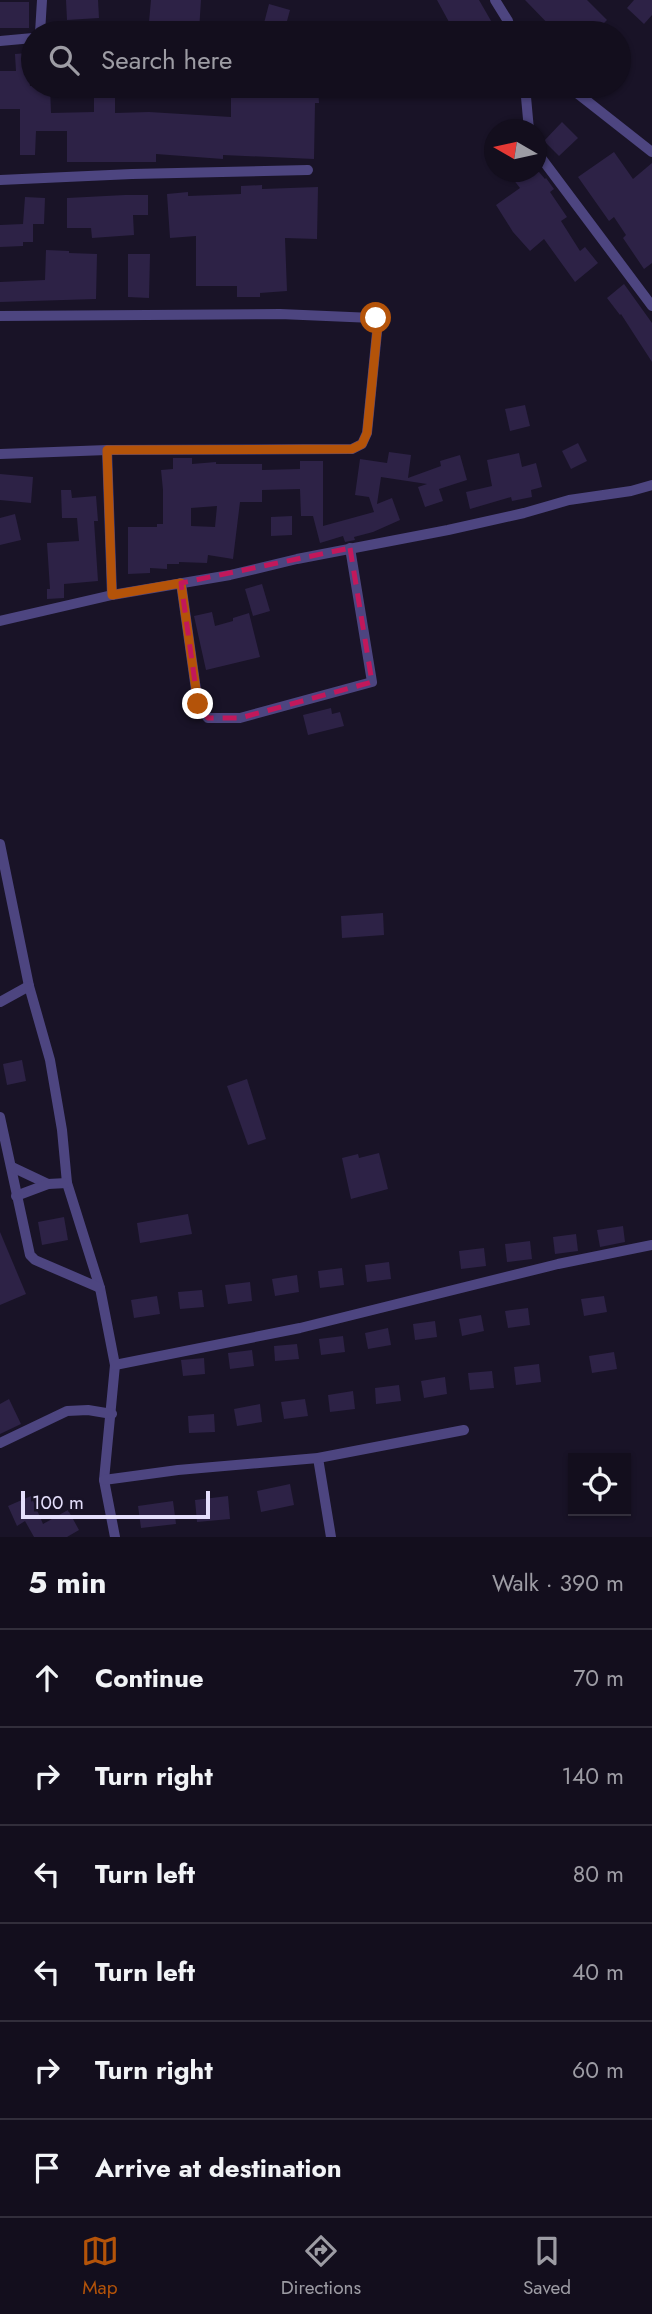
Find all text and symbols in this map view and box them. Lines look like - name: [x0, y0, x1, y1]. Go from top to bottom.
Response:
- search box: [21, 21, 631, 98]
- icon: search: [45, 41, 83, 79]
- text: Search here: [101, 41, 233, 79]
- north arrow: [484, 119, 547, 182]
- route start: [360, 302, 391, 333]
- route end: [182, 688, 213, 719]
- map controls: [568, 1453, 631, 1516]
- button: locate: [568, 1453, 631, 1516]
- scale bar: [21, 1488, 210, 1520]
- text: 100 m: [32, 1489, 84, 1516]
- text: 5 min: [28, 1561, 106, 1604]
- text: Walk · 390 m: [492, 1566, 624, 1600]
- icon: ahead: [28, 1659, 66, 1697]
- text: Continue: [95, 1659, 204, 1697]
- text: 70 m: [573, 1661, 624, 1695]
- icon: right: [28, 1757, 66, 1795]
- text: Turn right: [95, 1757, 213, 1795]
- text: 140 m: [562, 1759, 624, 1793]
- icon: left: [28, 1855, 66, 1893]
- text: Turn left: [95, 1855, 195, 1893]
- text: 80 m: [573, 1857, 624, 1891]
- icon: left: [28, 1953, 66, 1991]
- text: Turn left: [95, 1953, 195, 1991]
- text: 40 m: [572, 1955, 624, 1989]
- icon: right: [28, 2051, 66, 2089]
- text: Turn right: [95, 2051, 213, 2089]
- text: 60 m: [572, 2053, 624, 2087]
- icon: arrive: [28, 2149, 66, 2187]
- text: Arrive at destination: [95, 2149, 342, 2187]
- tab: Map: [81, 2232, 119, 2301]
- tab: Directions: [281, 2232, 361, 2301]
- tab: Saved: [523, 2232, 571, 2301]

